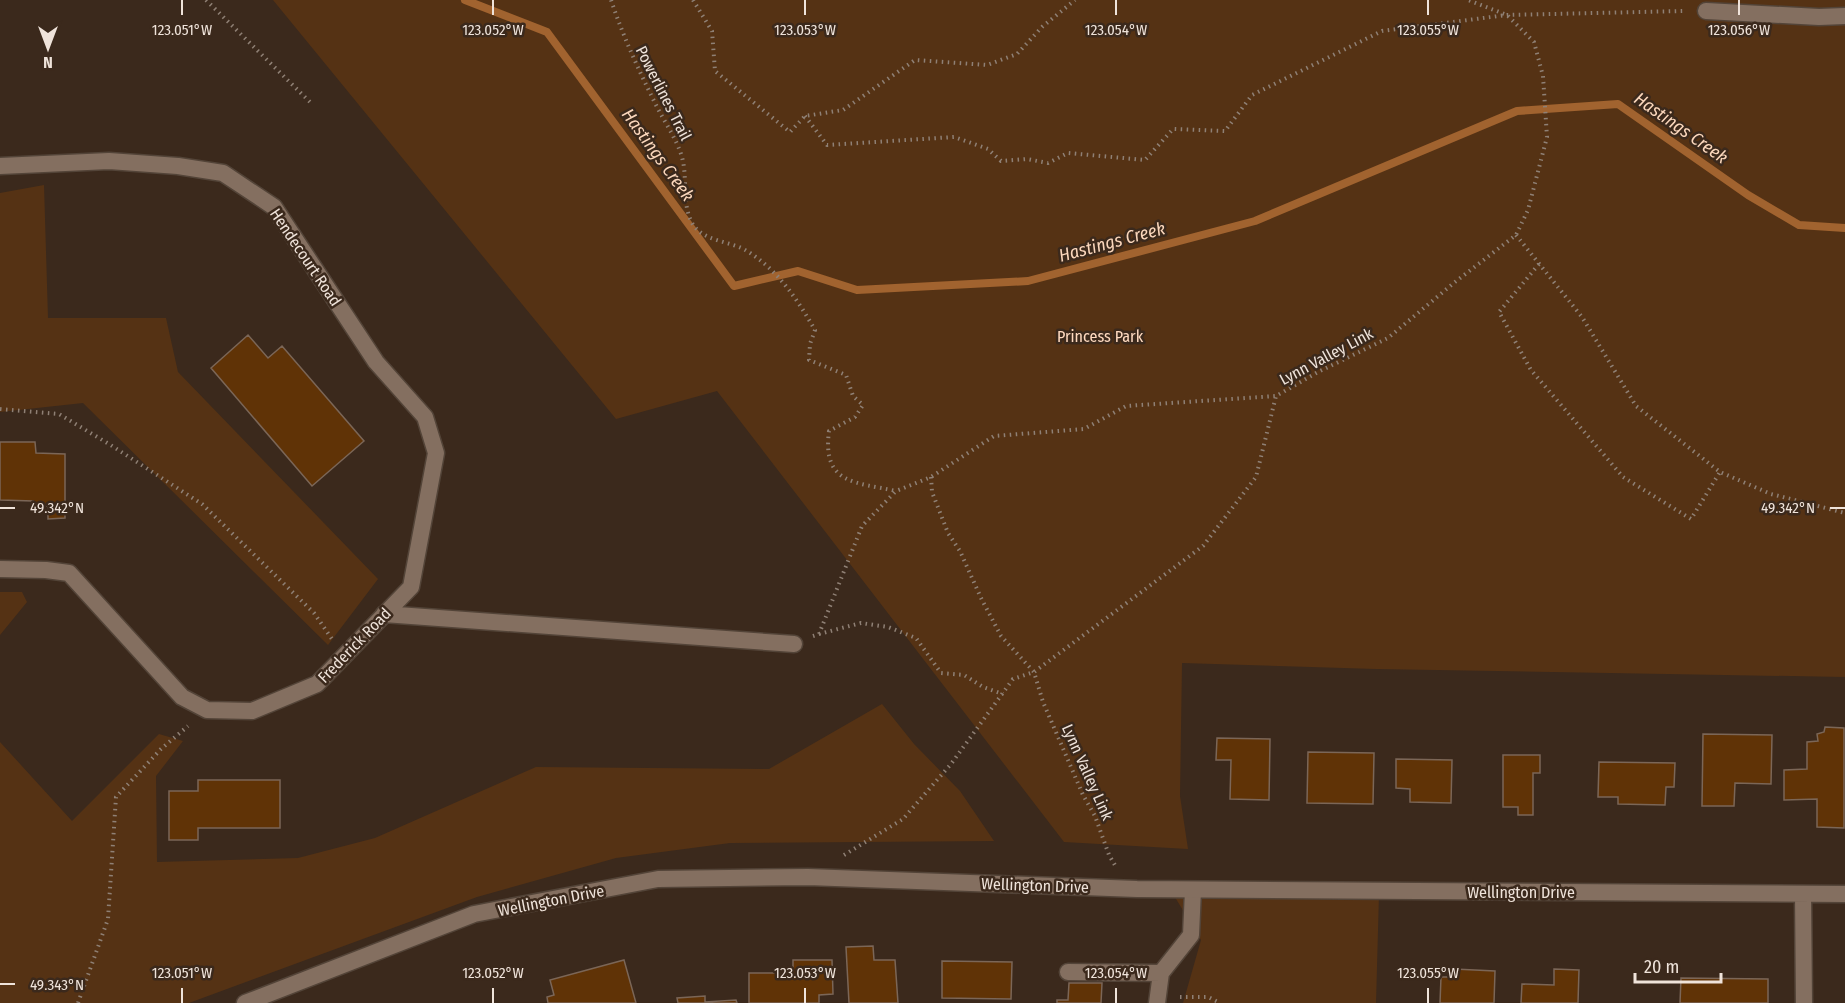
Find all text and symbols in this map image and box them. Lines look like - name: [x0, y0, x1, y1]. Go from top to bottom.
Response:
- north arrow: [18, 18, 78, 78]
- text: 123.051°W: [152, 21, 212, 39]
- text: 123.052°W: [462, 21, 524, 39]
- text: 123.053°W: [774, 21, 836, 39]
- text: 123.054°W: [1085, 21, 1147, 39]
- text: 123.055°W: [1397, 21, 1459, 39]
- text: 123.056°W: [1708, 21, 1770, 39]
- street label: Powerlines Trail: [632, 43, 696, 144]
- text: N: [43, 53, 53, 72]
- water label: Hastings Creek: [1630, 88, 1732, 168]
- water label: Hastings Creek: [617, 104, 699, 206]
- street label: Hendecourt Road: [266, 205, 345, 310]
- water label: Hastings Creek: [1056, 217, 1168, 267]
- street label: Lynn Valley Link: [1276, 324, 1377, 389]
- park label: Princess Park: [1057, 327, 1144, 346]
- text: 49.342°N: [30, 499, 84, 517]
- text: 49.342°N: [1761, 499, 1815, 517]
- street label: Frederick Road: [314, 604, 395, 687]
- street label: Lynn Valley Link: [1058, 721, 1117, 824]
- street label: Wellington Drive: [981, 874, 1089, 897]
- street label: Wellington Drive: [496, 881, 606, 920]
- street label: Wellington Drive: [1467, 883, 1575, 902]
- scale bar: [1635, 946, 1720, 984]
- text: 20 m: [1644, 956, 1679, 978]
- text: 123.051°W: [152, 964, 212, 982]
- text: 123.052°W: [462, 964, 524, 982]
- text: 123.053°W: [774, 964, 836, 982]
- text: 123.054°W: [1085, 964, 1147, 982]
- text: 123.055°W: [1397, 964, 1459, 982]
- text: 49.343°N: [30, 976, 84, 994]

